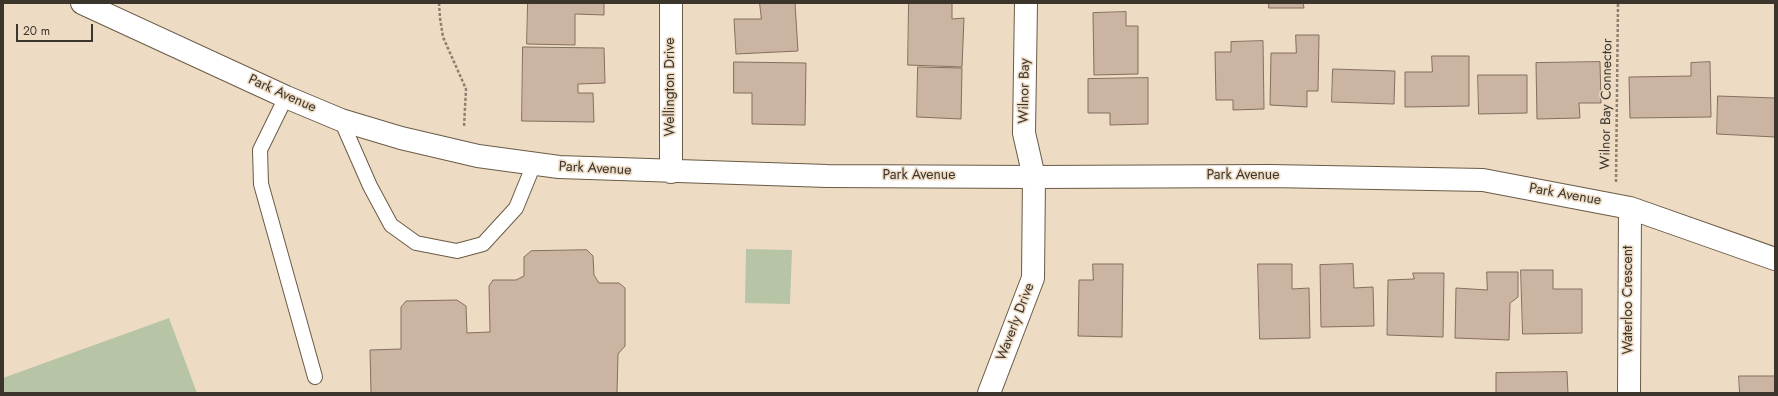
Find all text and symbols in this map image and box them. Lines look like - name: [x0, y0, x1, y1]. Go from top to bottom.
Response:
- scale bar: [18, 16, 95, 42]
- text: 20 m: [23, 22, 50, 40]
- street label: Wellington Drive: [663, 37, 679, 137]
- street label: Wilnor Bay Connector: [1597, 38, 1617, 170]
- street label: Wilnor Bay: [1016, 58, 1034, 124]
- street label: Park Avenue: [245, 72, 319, 116]
- street label: Park Avenue: [558, 159, 632, 179]
- street label: Park Avenue: [883, 168, 955, 184]
- street label: Park Avenue: [1207, 168, 1279, 184]
- street label: Park Avenue: [1528, 180, 1602, 210]
- street label: Waterloo Crescent: [1621, 246, 1637, 354]
- street label: Waverly Drive: [994, 281, 1038, 363]

